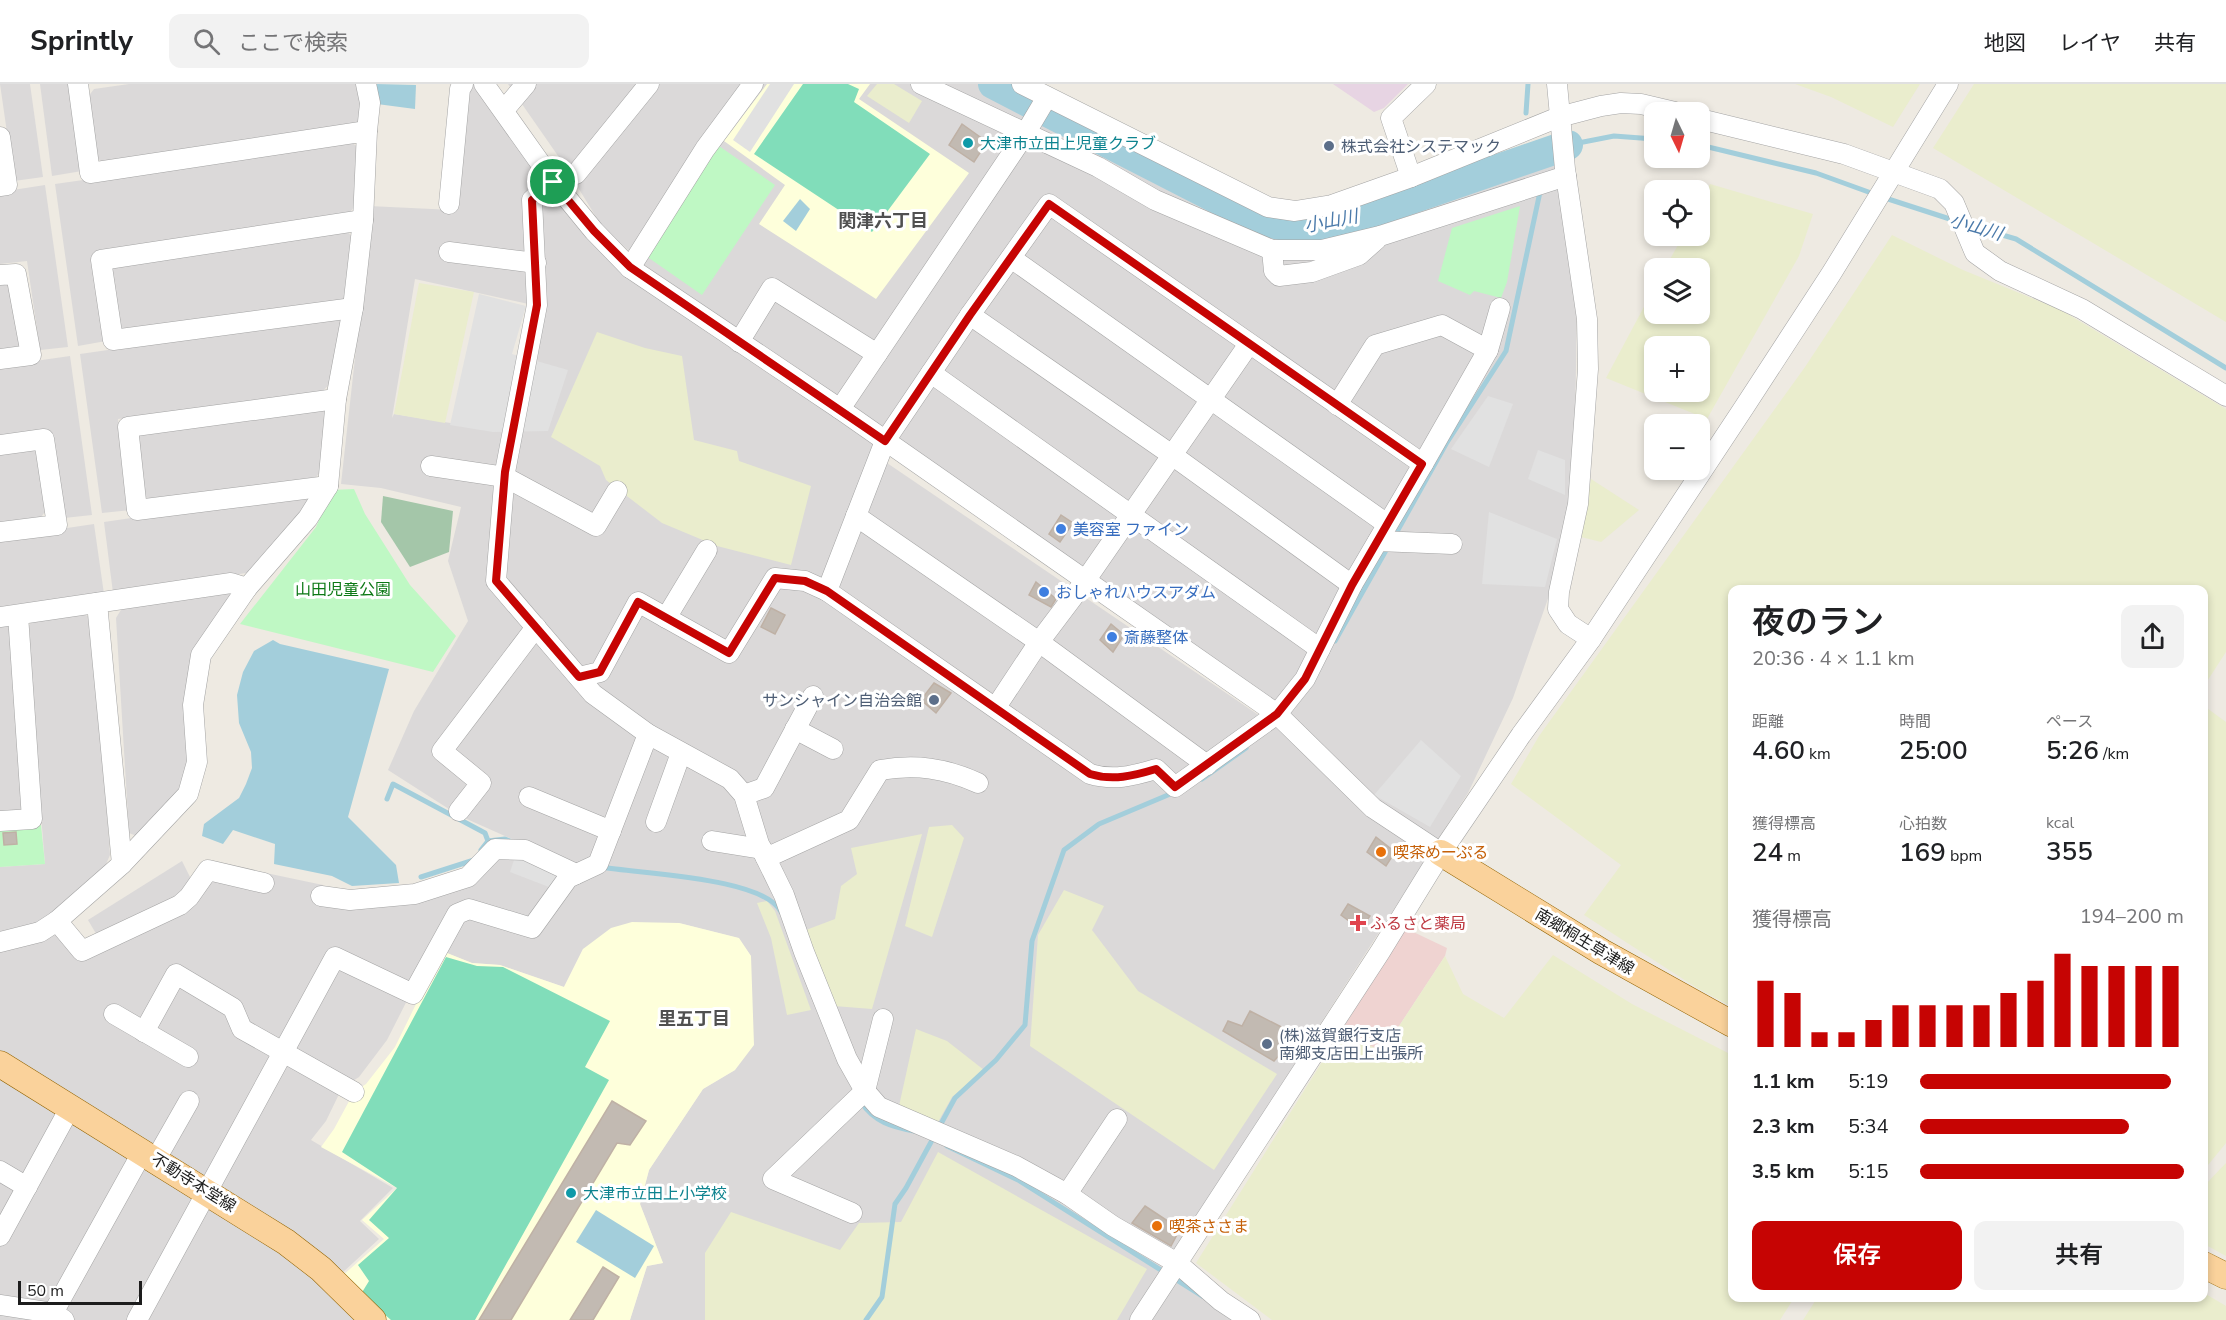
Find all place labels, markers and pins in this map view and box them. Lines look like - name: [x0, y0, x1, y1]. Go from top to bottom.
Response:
- place label: 大津市立田上児童クラブ: [980, 133, 1156, 155]
- marker: 大津市立田上児童クラブ: [961, 136, 975, 150]
- place label: 株式会社システマック: [1341, 136, 1501, 158]
- marker: 株式会社システマック: [1322, 139, 1336, 153]
- pin: [527, 156, 578, 207]
- place label: 美容室 ファイン: [1073, 519, 1189, 541]
- marker: 美容室 ファイン: [1054, 522, 1068, 536]
- place label: おしゃれハウスアダム: [1056, 582, 1216, 604]
- marker: おしゃれハウスアダム: [1037, 585, 1051, 599]
- place label: 斎藤整体: [1124, 627, 1188, 649]
- marker: 斎藤整体: [1105, 630, 1119, 644]
- place label: サンシャイン自治会館: [762, 690, 922, 712]
- marker: サンシャイン自治会館: [927, 693, 941, 707]
- place label: 喫茶めーぷる: [1393, 842, 1488, 864]
- marker: 喫茶めーぷる: [1374, 845, 1388, 859]
- place label: ふるさと薬局: [1370, 913, 1466, 935]
- marker: ふるさと薬局: [1351, 916, 1365, 930]
- place label: (株)滋賀銀行支店 南郷支店田上出張所: [1279, 1025, 1423, 1065]
- marker: (株)滋賀銀行支店 南郷支店田上出張所: [1260, 1037, 1274, 1051]
- place label: 大津市立田上小学校: [583, 1183, 727, 1205]
- marker: 大津市立田上小学校: [564, 1186, 578, 1200]
- place label: 喫茶ささま: [1169, 1216, 1249, 1238]
- marker: 喫茶ささま: [1150, 1219, 1164, 1233]

